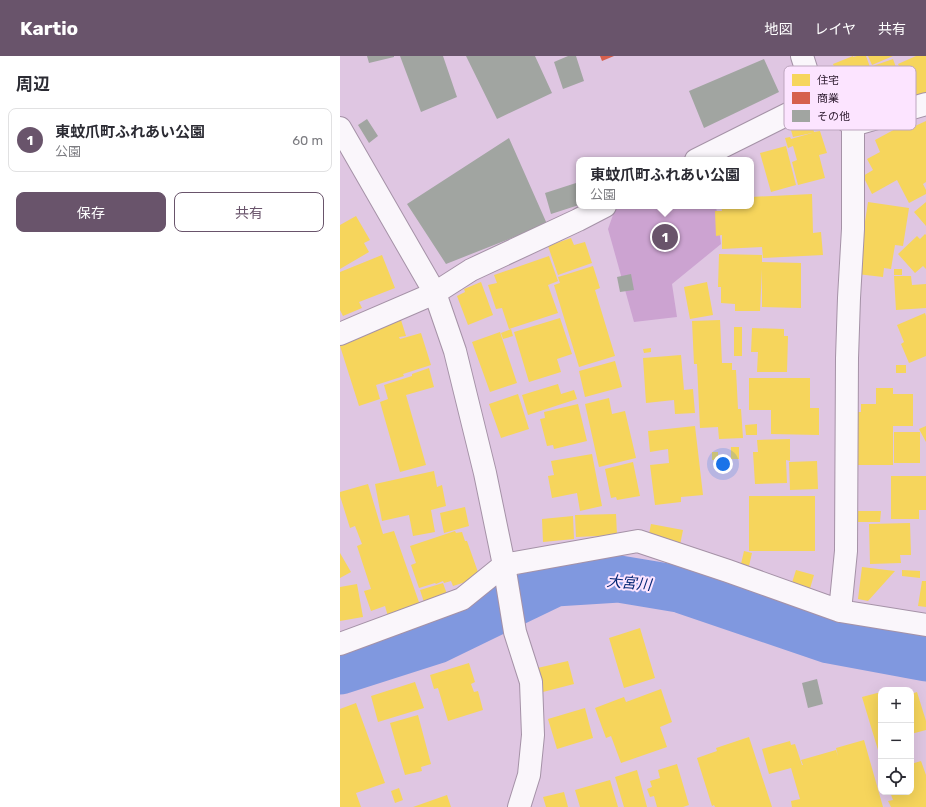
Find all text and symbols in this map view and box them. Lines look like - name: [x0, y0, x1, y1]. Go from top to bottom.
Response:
- text: Kartio: [20, 17, 78, 40]
- text: 地図: [764, 21, 792, 38]
- text: レイヤ: [814, 21, 856, 38]
- text: 共有: [878, 21, 906, 38]
- legend: [784, 66, 916, 130]
- text: 周辺: [16, 74, 50, 94]
- text: 住宅: [817, 74, 839, 87]
- text: 商業: [817, 92, 839, 105]
- text: その他: [817, 110, 850, 123]
- text: 東蚊爪町ふれあい公園: [55, 123, 205, 141]
- text: 1: [27, 133, 33, 148]
- text: 60 m: [292, 133, 323, 148]
- text: 公園: [55, 144, 81, 159]
- popup: [576, 157, 754, 209]
- text: 東蚊爪町ふれあい公園: [590, 166, 740, 184]
- text: 公園: [590, 187, 616, 202]
- button: 保存: [16, 192, 166, 232]
- button: 共有: [174, 192, 324, 232]
- pin: 1: [652, 222, 678, 252]
- your location: [713, 454, 733, 474]
- water label: 大宮川: [606, 572, 654, 594]
- map controls: [878, 687, 914, 795]
- button: +: [878, 687, 914, 723]
- button: −: [878, 723, 914, 759]
- button: locate: [878, 759, 914, 795]

